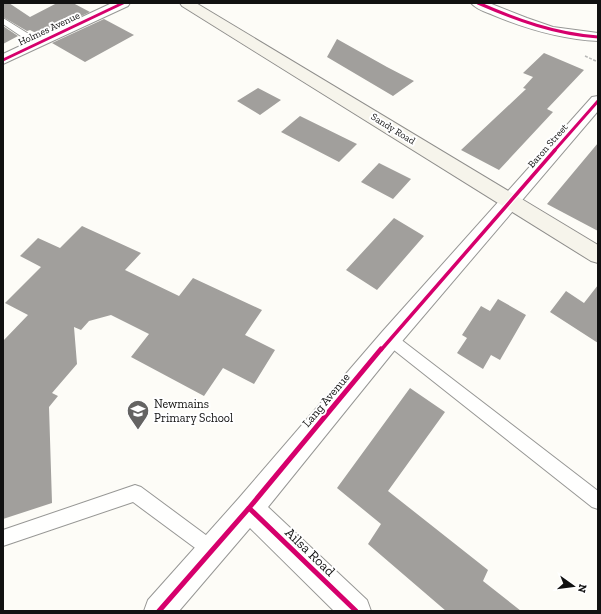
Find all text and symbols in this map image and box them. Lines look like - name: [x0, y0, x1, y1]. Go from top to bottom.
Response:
- street label: Holmes Avenue: [16, 9, 82, 48]
- street label: Sandy Road: [369, 111, 418, 148]
- street label: Baron Street: [526, 121, 571, 171]
- street label: Lang Avenue: [299, 370, 353, 430]
- place label: Newmains Primary School: [154, 397, 233, 425]
- school or university icon: Newmains Primary School: [125, 398, 151, 431]
- street label: Ailsa Road: [281, 524, 339, 580]
- north arrow: [553, 566, 593, 606]
- text: N: [575, 583, 590, 595]

